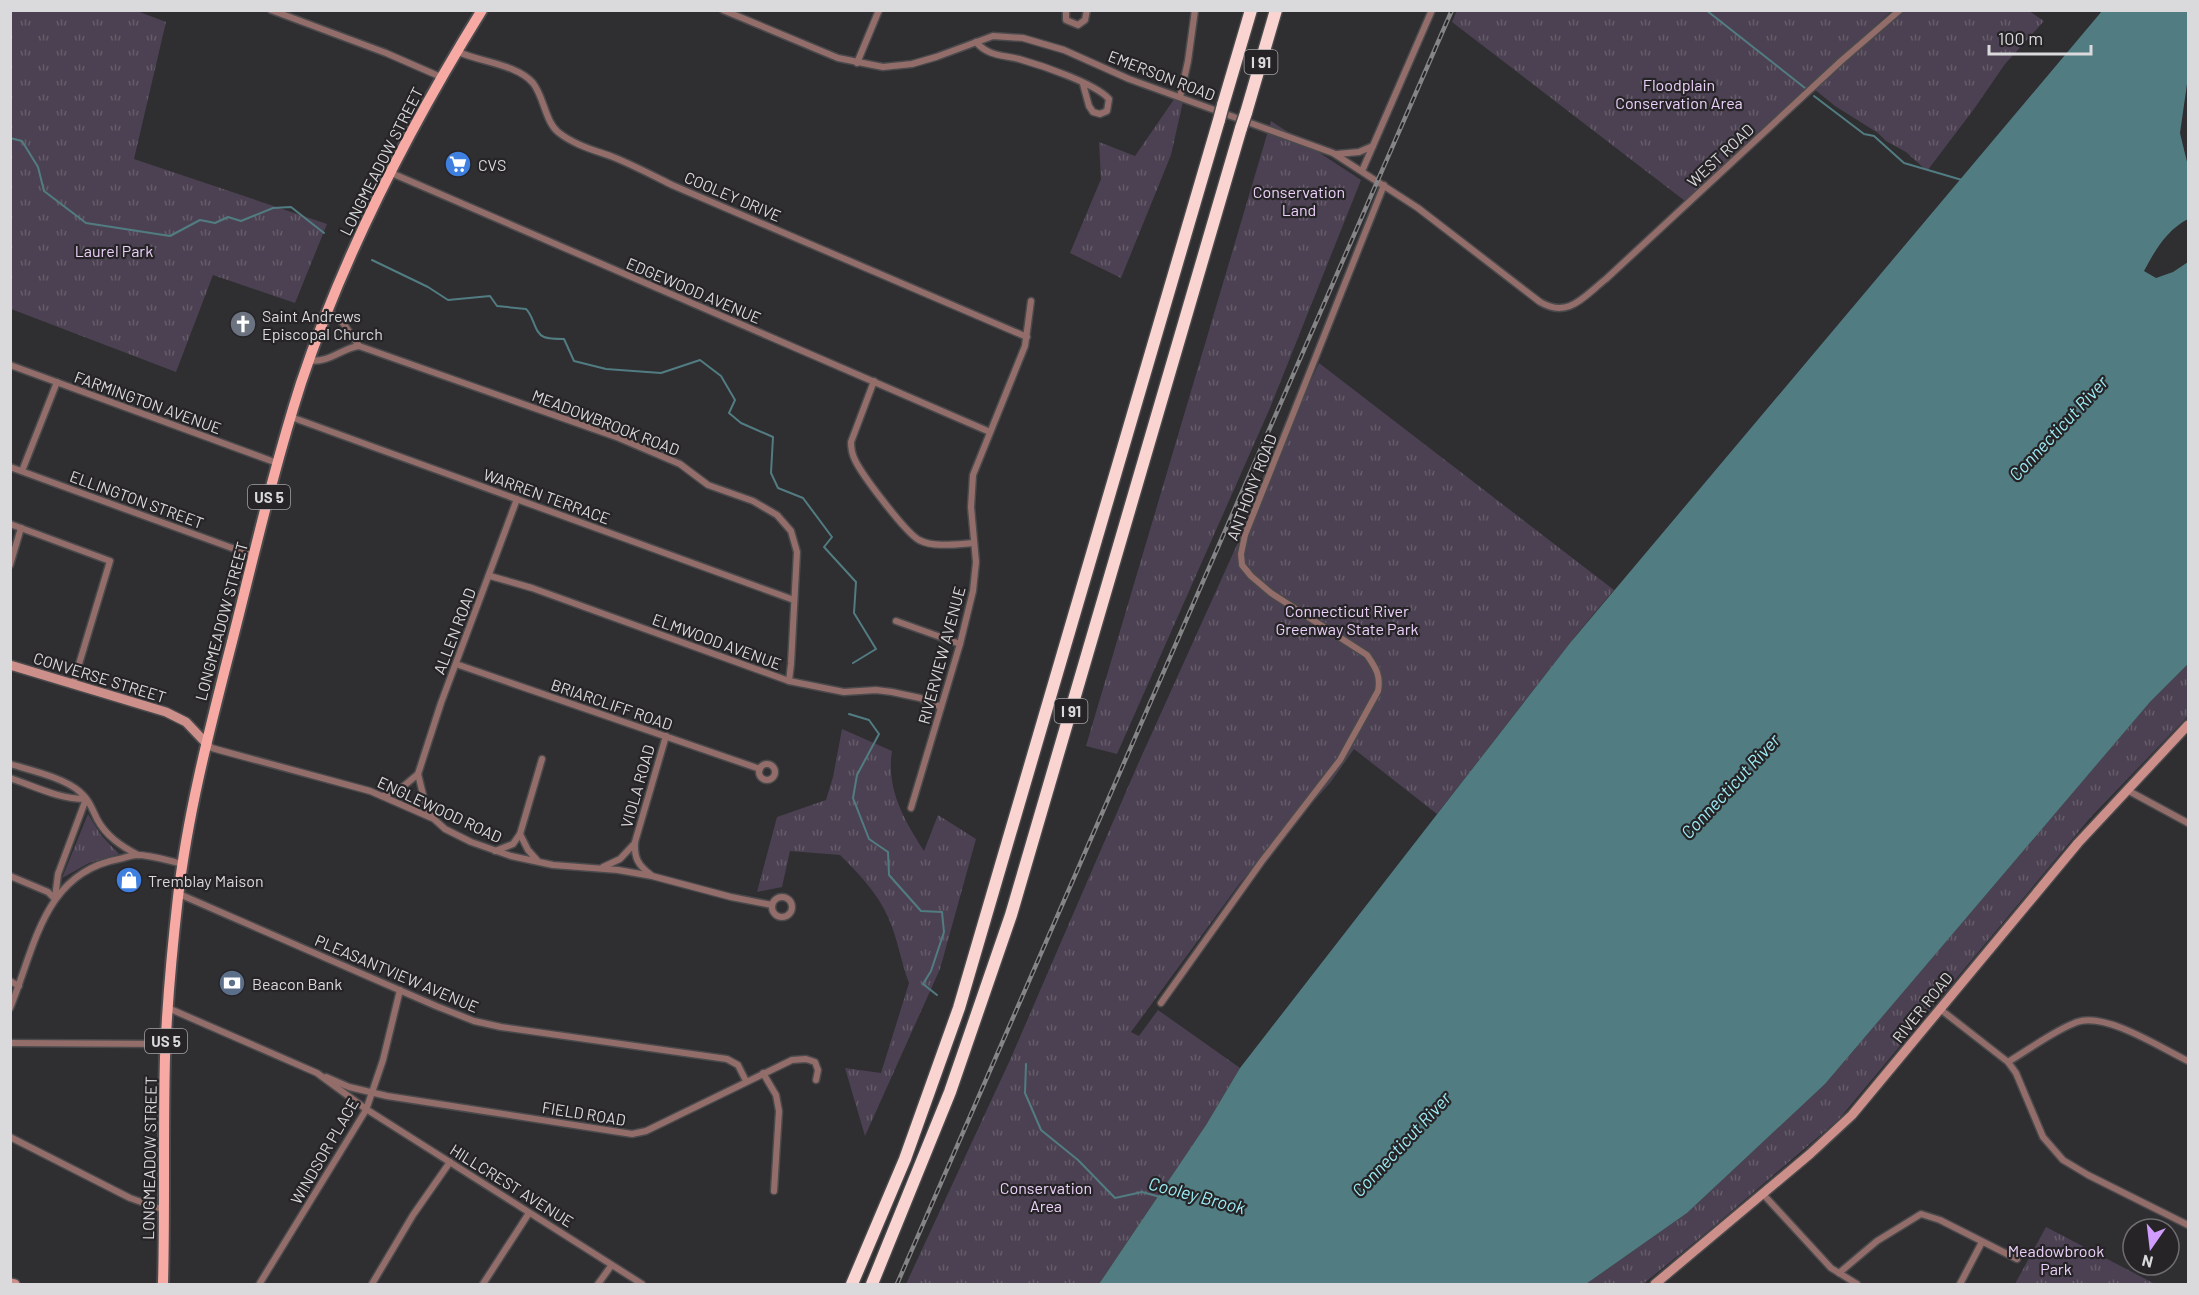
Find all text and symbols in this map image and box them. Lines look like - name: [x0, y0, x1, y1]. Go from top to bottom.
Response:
- scale bar: [1989, 18, 2091, 56]
- text: 100 m: [1998, 27, 2043, 49]
- street label: EMERSON ROAD: [1106, 46, 1218, 104]
- road number: I 91: [1244, 50, 1278, 74]
- park label: Floodplain Conservation Area: [1615, 75, 1743, 112]
- street label: LONGMEADOW STREET: [335, 84, 427, 238]
- street label: WEST ROAD: [1683, 119, 1757, 191]
- supermarket icon: CVS: [443, 149, 473, 179]
- place label: CVS: [478, 155, 506, 174]
- street label: COOLEY DRIVE: [682, 167, 784, 225]
- park label: Conservation Land: [1253, 182, 1345, 219]
- park label: Laurel Park: [75, 241, 153, 260]
- street label: EDGEWOOD AVENUE: [624, 253, 764, 327]
- place label: Saint Andrews Episcopal Church: [262, 306, 383, 343]
- church icon: Saint Andrews Episcopal Church: [228, 309, 258, 339]
- street label: FARMINGTON AVENUE: [72, 367, 224, 437]
- water label: Connecticut River: [2004, 371, 2113, 485]
- street label: MEADOWBROOK ROAD: [530, 385, 682, 459]
- street label: ANTHONY ROAD: [1222, 431, 1280, 543]
- street label: WARREN TERRACE: [481, 464, 613, 528]
- street label: ELLINGTON STREET: [67, 466, 207, 532]
- road number: US 5: [248, 485, 290, 509]
- street label: LONGMEADOW STREET: [191, 539, 251, 703]
- street label: RIVERVIEW AVENUE: [913, 584, 969, 726]
- street label: ALLEN ROAD: [429, 585, 479, 677]
- park label: Connecticut River Greenway State Park: [1275, 601, 1419, 638]
- street label: ELMWOOD AVENUE: [650, 609, 784, 673]
- street label: CONVERSE STREET: [31, 648, 169, 706]
- street label: BRIARCLIFF ROAD: [549, 674, 675, 734]
- road number: I 91: [1054, 699, 1088, 723]
- water label: Connecticut River: [1676, 729, 1785, 843]
- street label: VIOLA ROAD: [616, 742, 658, 830]
- street label: ENGLEWOOD ROAD: [375, 772, 505, 846]
- shop icon: Tremblay Maison: [114, 865, 144, 895]
- place label: Tremblay Maison: [148, 871, 264, 890]
- street label: PLEASANTVIEW AVENUE: [312, 930, 482, 1016]
- bank icon: Beacon Bank: [217, 968, 247, 998]
- street label: RIVER ROAD: [1888, 968, 1956, 1046]
- place label: Beacon Bank: [252, 974, 342, 993]
- road number: US 5: [145, 1029, 187, 1053]
- street label: LONGMEADOW STREET: [138, 1076, 160, 1240]
- water label: Connecticut River: [1347, 1087, 1456, 1201]
- street label: WINDSOR PLACE: [286, 1095, 362, 1207]
- street label: FIELD ROAD: [541, 1097, 627, 1129]
- street label: HILLCREST AVENUE: [447, 1139, 577, 1231]
- water label: Cooley Brook: [1146, 1172, 1248, 1219]
- park label: Conservation Area: [1000, 1178, 1092, 1215]
- north arrow: [2121, 1217, 2181, 1277]
- park label: Meadowbrook Park: [2008, 1241, 2104, 1278]
- text: N: [2140, 1252, 2155, 1273]

